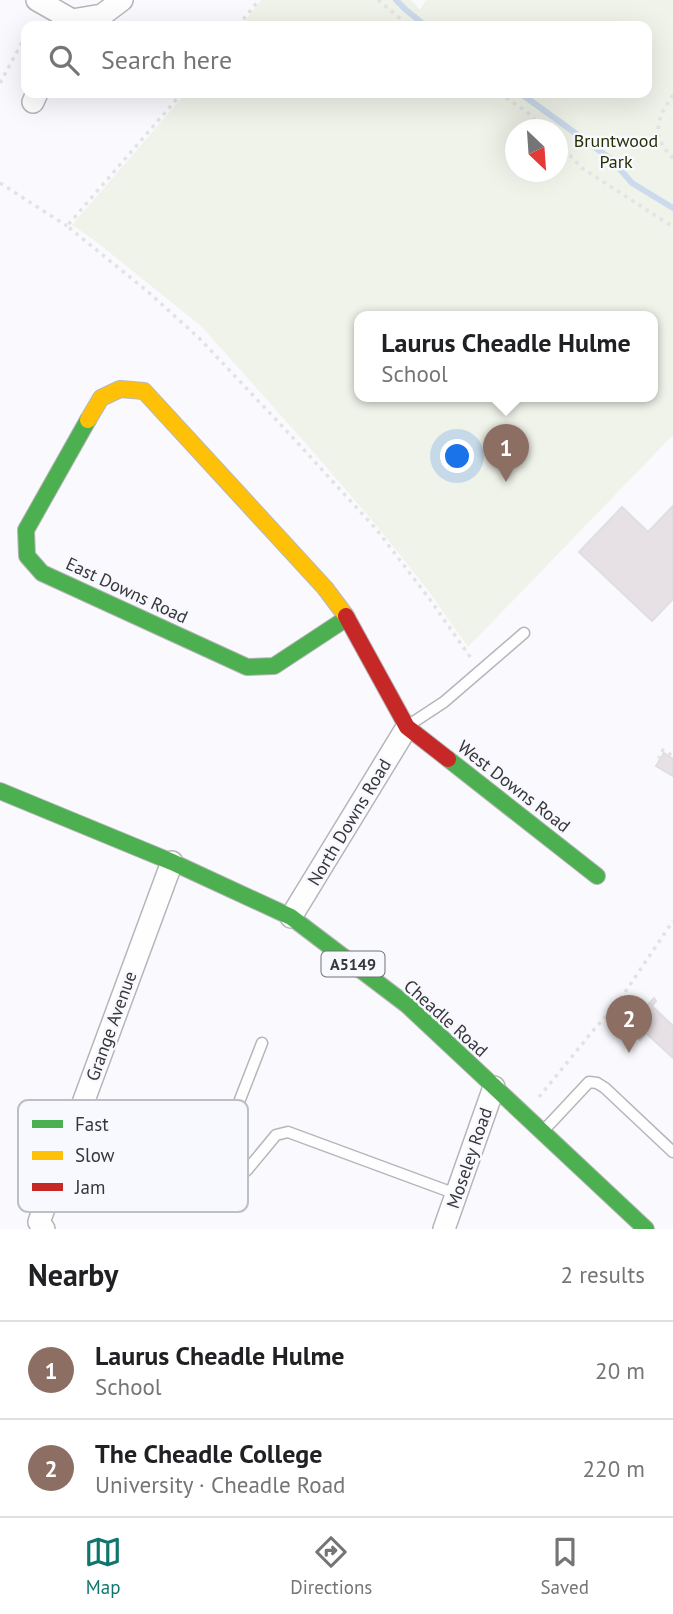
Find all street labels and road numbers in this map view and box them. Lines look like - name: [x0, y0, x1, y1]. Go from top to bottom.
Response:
- street label: East Downs Road: [62, 552, 192, 628]
- street label: West Downs Road: [453, 735, 575, 837]
- street label: North Downs Road: [302, 754, 396, 890]
- road number: A5149: [322, 952, 384, 976]
- street label: Grange Avenue: [80, 968, 142, 1084]
- street label: Cheadle Road: [399, 974, 493, 1062]
- street label: Moseley Road: [441, 1104, 497, 1212]

